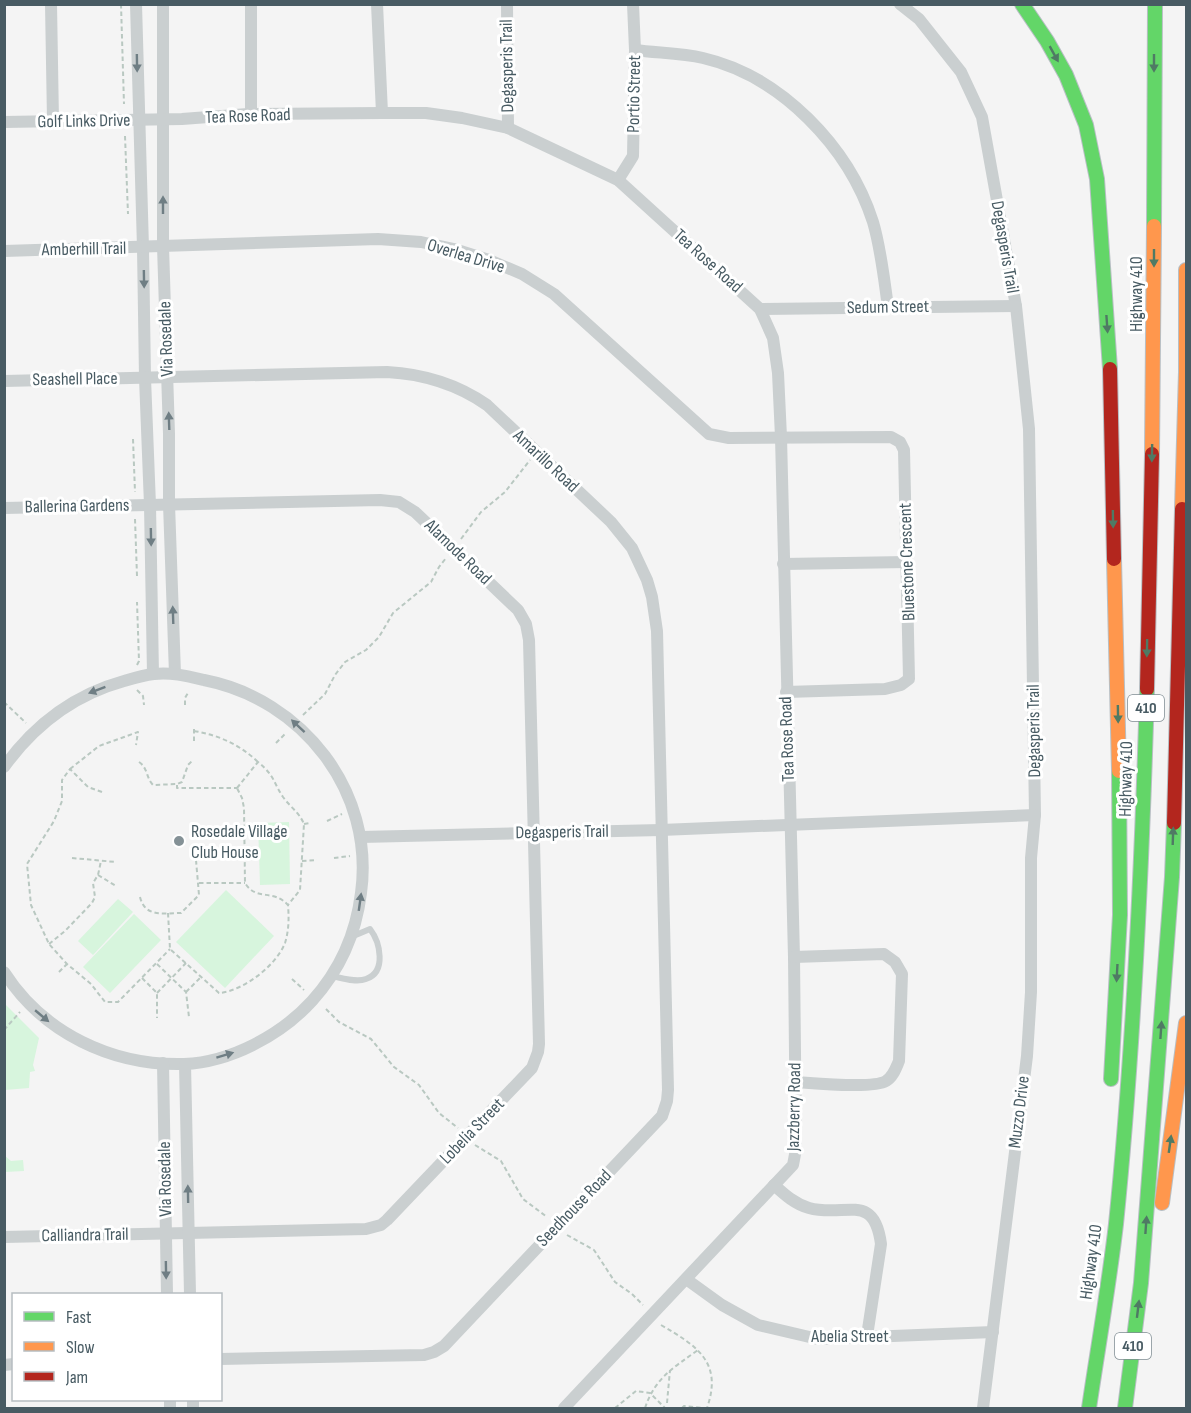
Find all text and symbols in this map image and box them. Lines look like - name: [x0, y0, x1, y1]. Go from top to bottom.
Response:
- street label: Degasperis Trail: [496, 19, 518, 113]
- one-way arrow: [1049, 45, 1059, 62]
- one-way arrow: [132, 53, 142, 72]
- one-way arrow: [1149, 53, 1159, 72]
- street label: Portio Street: [623, 55, 645, 133]
- street label: Tea Rose Road: [205, 104, 291, 128]
- street label: Golf Links Drive: [37, 110, 131, 132]
- one-way arrow: [158, 195, 168, 214]
- street label: Degasperis Trail: [987, 199, 1023, 295]
- street label: Tea Rose Road: [669, 225, 747, 297]
- street label: Overlea Drive: [425, 234, 507, 278]
- street label: Amberhill Trail: [41, 238, 126, 260]
- one-way arrow: [1149, 248, 1159, 267]
- street label: Highway 410: [1126, 256, 1147, 332]
- one-way arrow: [139, 269, 149, 288]
- street label: Sedum Street: [847, 296, 930, 318]
- street label: Via Rosedale: [154, 301, 178, 377]
- one-way arrow: [1102, 315, 1112, 334]
- street label: Seashell Place: [32, 368, 118, 390]
- one-way arrow: [164, 411, 173, 430]
- street label: Amarillo Road: [508, 425, 583, 497]
- one-way arrow: [1147, 443, 1156, 462]
- street label: Ballerina Gardens: [25, 495, 129, 517]
- street label: Bluestone Crescent: [894, 502, 920, 621]
- one-way arrow: [1108, 510, 1118, 529]
- street label: Alamode Road: [419, 514, 496, 589]
- one-way arrow: [146, 527, 156, 546]
- one-way arrow: [169, 606, 178, 625]
- one-way arrow: [1142, 638, 1152, 657]
- street label: Degasperis Trail: [1023, 684, 1045, 778]
- one-way arrow: [88, 686, 106, 695]
- road number: 410: [1128, 695, 1164, 721]
- street label: Tea Rose Road: [775, 696, 799, 782]
- one-way arrow: [1113, 704, 1123, 723]
- one-way arrow: [290, 719, 305, 733]
- street label: Highway 410: [1115, 741, 1137, 817]
- place label: Rosedale Village Club House: [191, 821, 288, 863]
- street label: Degasperis Trail: [515, 821, 609, 843]
- one-way arrow: [1168, 826, 1178, 845]
- marker: Rosedale Village Club House: [172, 834, 186, 848]
- one-way arrow: [355, 892, 364, 911]
- one-way arrow: [1112, 963, 1121, 982]
- one-way arrow: [35, 1009, 50, 1021]
- one-way arrow: [1156, 1021, 1165, 1040]
- one-way arrow: [216, 1050, 234, 1059]
- street label: Jazzberry Road: [783, 1063, 805, 1152]
- street label: Muzzo Drive: [1004, 1075, 1034, 1149]
- street label: Lobelia Street: [435, 1093, 509, 1168]
- one-way arrow: [1166, 1135, 1175, 1154]
- street label: Via Rosedale: [154, 1141, 176, 1217]
- street label: Seedhouse Road: [532, 1165, 616, 1251]
- one-way arrow: [183, 1185, 193, 1204]
- one-way arrow: [1141, 1215, 1151, 1234]
- street label: Highway 410: [1075, 1223, 1107, 1301]
- street label: Calliandra Trail: [41, 1224, 129, 1246]
- one-way arrow: [162, 1261, 171, 1280]
- legend: [12, 1293, 222, 1401]
- one-way arrow: [1134, 1299, 1143, 1318]
- text: Fast: [66, 1307, 92, 1328]
- street label: Abelia Street: [810, 1326, 889, 1347]
- road number: 410: [1115, 1333, 1151, 1359]
- text: Slow: [66, 1337, 95, 1358]
- text: Jam: [65, 1367, 88, 1388]

